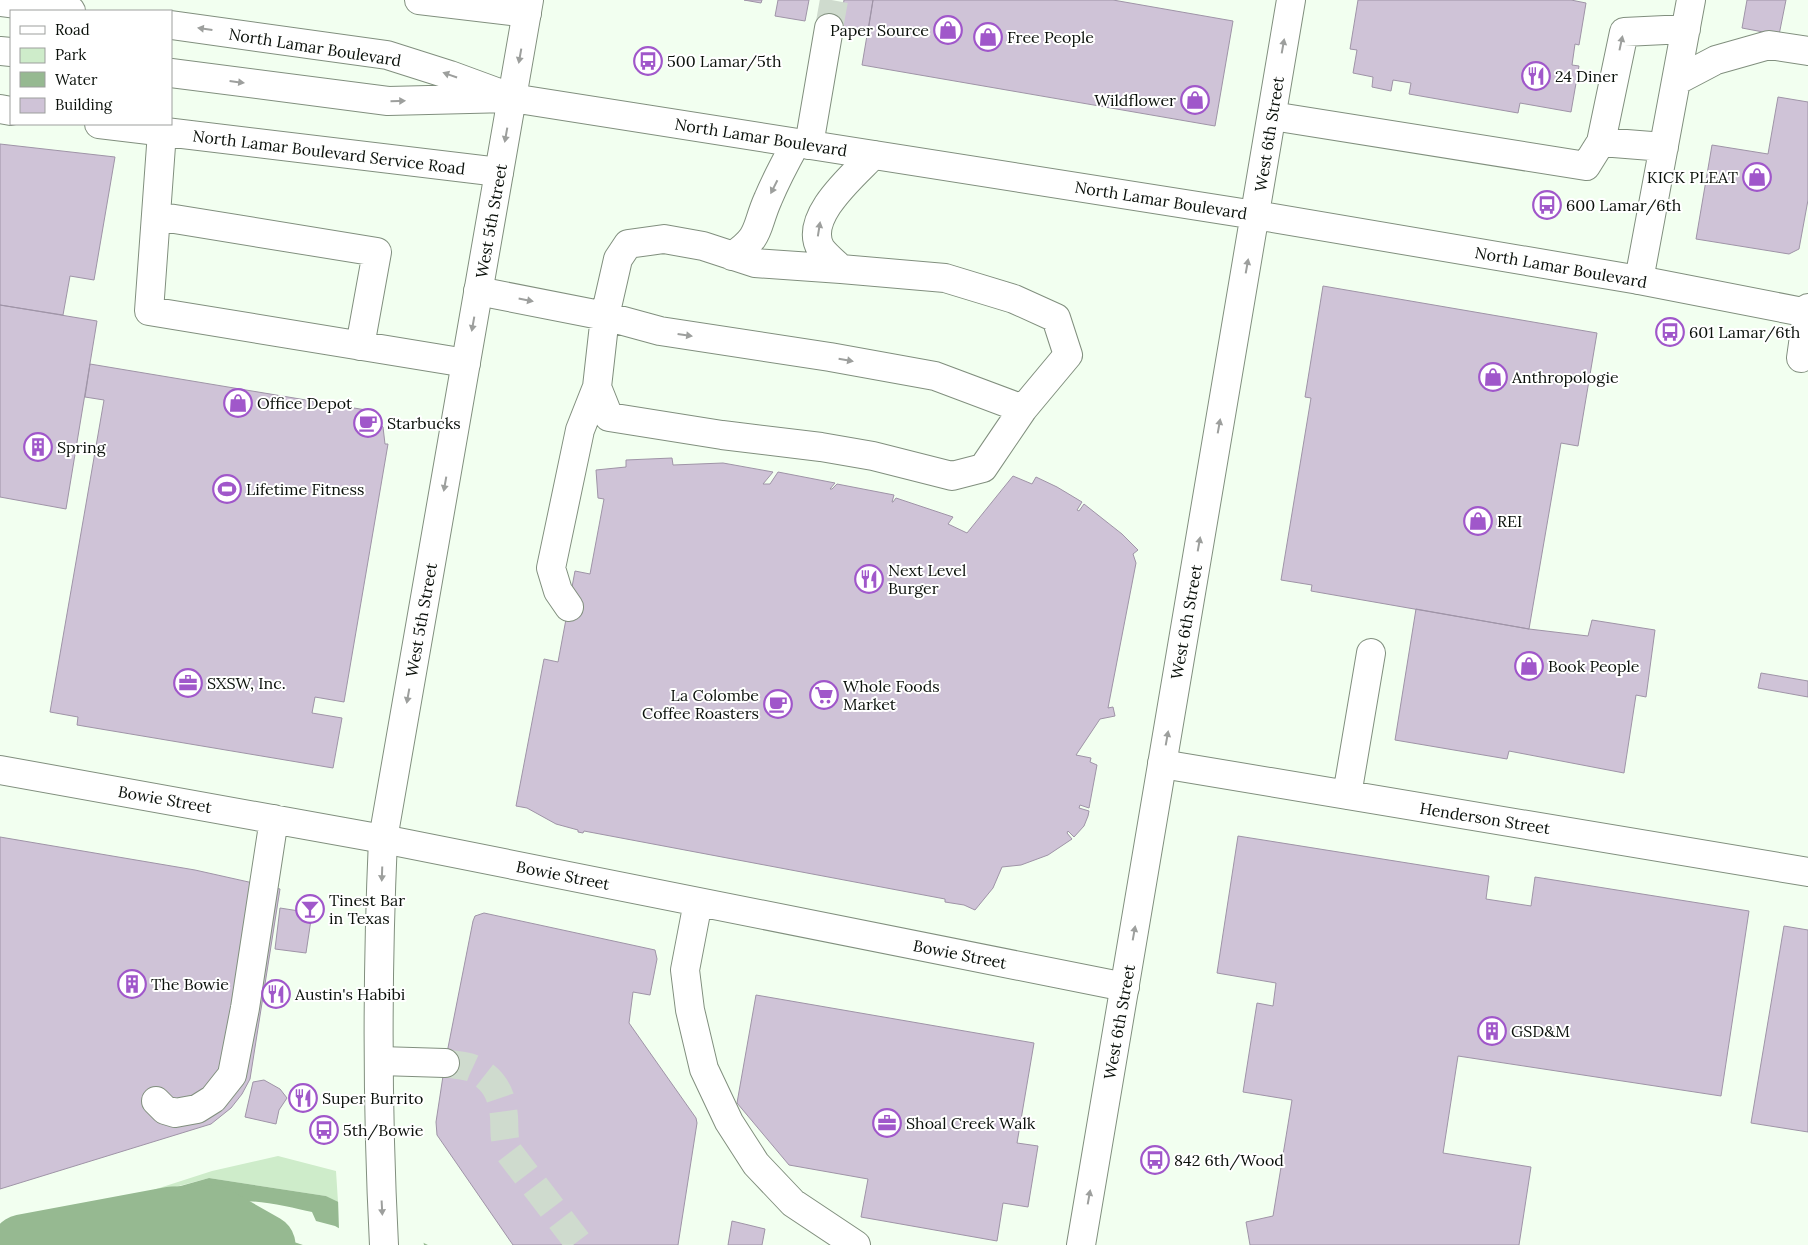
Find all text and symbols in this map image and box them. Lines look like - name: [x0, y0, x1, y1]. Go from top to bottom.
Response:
- legend: [10, 10, 172, 125]
- shop icon: Paper Source: [933, 15, 963, 45]
- text: Road: [55, 20, 90, 39]
- place label: Paper Source: [830, 20, 929, 40]
- shop icon: Free People: [973, 22, 1003, 52]
- street label: North Lamar Boulevard: [227, 23, 403, 71]
- one-way arrow: [197, 25, 213, 33]
- place label: Free People: [1007, 27, 1094, 47]
- one-way arrow: [1618, 35, 1626, 51]
- one-way arrow: [1280, 38, 1288, 54]
- text: Park: [55, 45, 86, 64]
- bus stop icon: 500 Lamar/5th: [633, 46, 663, 76]
- one-way arrow: [515, 48, 523, 64]
- place label: 500 Lamar/5th: [667, 51, 782, 72]
- restaurant icon: 24 Diner: [1521, 61, 1551, 91]
- place label: 24 Diner: [1555, 66, 1618, 86]
- text: Water: [55, 70, 98, 89]
- one-way arrow: [442, 71, 457, 79]
- street label: West 6th Street: [1250, 74, 1288, 193]
- one-way arrow: [229, 78, 245, 86]
- shop icon: Wildflower: [1180, 85, 1210, 115]
- place label: Wildflower: [1094, 90, 1176, 110]
- text: Building: [55, 95, 113, 114]
- one-way arrow: [390, 97, 406, 105]
- street label: North Lamar Boulevard: [673, 113, 849, 161]
- street label: North Lamar Boulevard Service Road: [192, 125, 467, 179]
- one-way arrow: [501, 128, 509, 144]
- street label: West 5th Street: [471, 161, 511, 280]
- shop icon: KICK PLEAT: [1742, 162, 1772, 192]
- place label: KICK PLEAT: [1647, 167, 1738, 187]
- street label: North Lamar Boulevard: [1073, 176, 1249, 224]
- one-way arrow: [770, 179, 778, 194]
- bus stop icon: 600 Lamar/6th: [1532, 190, 1562, 220]
- place label: 600 Lamar/6th: [1566, 195, 1682, 216]
- one-way arrow: [816, 220, 824, 236]
- street label: North Lamar Boulevard: [1473, 242, 1649, 292]
- one-way arrow: [1243, 258, 1251, 274]
- one-way arrow: [519, 297, 535, 305]
- one-way arrow: [468, 316, 476, 332]
- bus stop icon: 601 Lamar/6th: [1655, 317, 1685, 347]
- place label: 601 Lamar/6th: [1689, 322, 1801, 343]
- one-way arrow: [677, 331, 693, 339]
- one-way arrow: [838, 356, 854, 364]
- shop icon: Anthropologie: [1478, 362, 1508, 392]
- place label: Anthropologie: [1511, 367, 1619, 387]
- shop icon: Office Depot: [223, 388, 253, 418]
- place label: Office Depot: [257, 393, 353, 413]
- cafe icon: Starbucks: [353, 408, 383, 438]
- place label: Starbucks: [387, 413, 461, 433]
- one-way arrow: [1216, 418, 1224, 434]
- building icon: Spring: [23, 432, 53, 462]
- place label: Spring: [57, 437, 107, 457]
- sports icon: Lifetime Fitness: [212, 474, 242, 504]
- one-way arrow: [440, 476, 448, 492]
- place label: Lifetime Fitness: [246, 479, 364, 499]
- shop icon: REI: [1463, 506, 1493, 536]
- place label: REI: [1497, 511, 1522, 531]
- one-way arrow: [1196, 535, 1204, 551]
- street label: West 5th Street: [401, 560, 441, 679]
- place label: Next Level Burger: [888, 560, 966, 598]
- street label: West 6th Street: [1166, 562, 1206, 681]
- restaurant icon: Next Level Burger: [854, 564, 884, 594]
- shop icon: Book People: [1514, 651, 1544, 681]
- place label: Book People: [1548, 656, 1640, 676]
- office icon: SXSW, Inc.: [173, 668, 203, 698]
- place label: SXSW, Inc.: [207, 673, 286, 693]
- place label: Whole Foods Market: [843, 676, 940, 714]
- supermarket icon: Whole Foods Market: [809, 680, 839, 710]
- place label: La Colombe Coffee Roasters: [642, 685, 759, 723]
- one-way arrow: [403, 688, 411, 704]
- cafe icon: La Colombe Coffee Roasters: [763, 689, 793, 719]
- one-way arrow: [1163, 730, 1171, 746]
- street label: Bowie Street: [117, 781, 214, 817]
- street label: Henderson Street: [1418, 798, 1552, 838]
- street label: Bowie Street: [515, 856, 612, 894]
- one-way arrow: [377, 866, 385, 882]
- place label: Tinest Bar in Texas: [329, 890, 405, 928]
- bar icon: Tinest Bar in Texas: [295, 894, 325, 924]
- one-way arrow: [1130, 925, 1138, 941]
- street label: Bowie Street: [912, 935, 1009, 973]
- street label: West 6th Street: [1099, 962, 1139, 1081]
- building icon: The Bowie: [117, 969, 147, 999]
- place label: The Bowie: [151, 974, 229, 994]
- restaurant icon: Austin's Habibi: [261, 979, 291, 1009]
- place label: Austin's Habibi: [294, 984, 405, 1004]
- building icon: GSD&M: [1477, 1016, 1507, 1046]
- place label: GSD&M: [1511, 1021, 1570, 1041]
- restaurant icon: Super Burrito: [288, 1083, 318, 1113]
- place label: Super Burrito: [322, 1088, 423, 1108]
- office icon: Shoal Creek Walk: [872, 1108, 902, 1138]
- place label: Shoal Creek Walk: [906, 1113, 1036, 1133]
- bus stop icon: 5th/Bowie: [309, 1115, 339, 1145]
- place label: 5th/Bowie: [343, 1120, 424, 1141]
- bus stop icon: 842 6th/Wood: [1140, 1145, 1170, 1175]
- place label: 842 6th/Wood: [1174, 1150, 1284, 1171]
- one-way arrow: [1086, 1189, 1094, 1205]
- one-way arrow: [379, 1200, 387, 1216]

